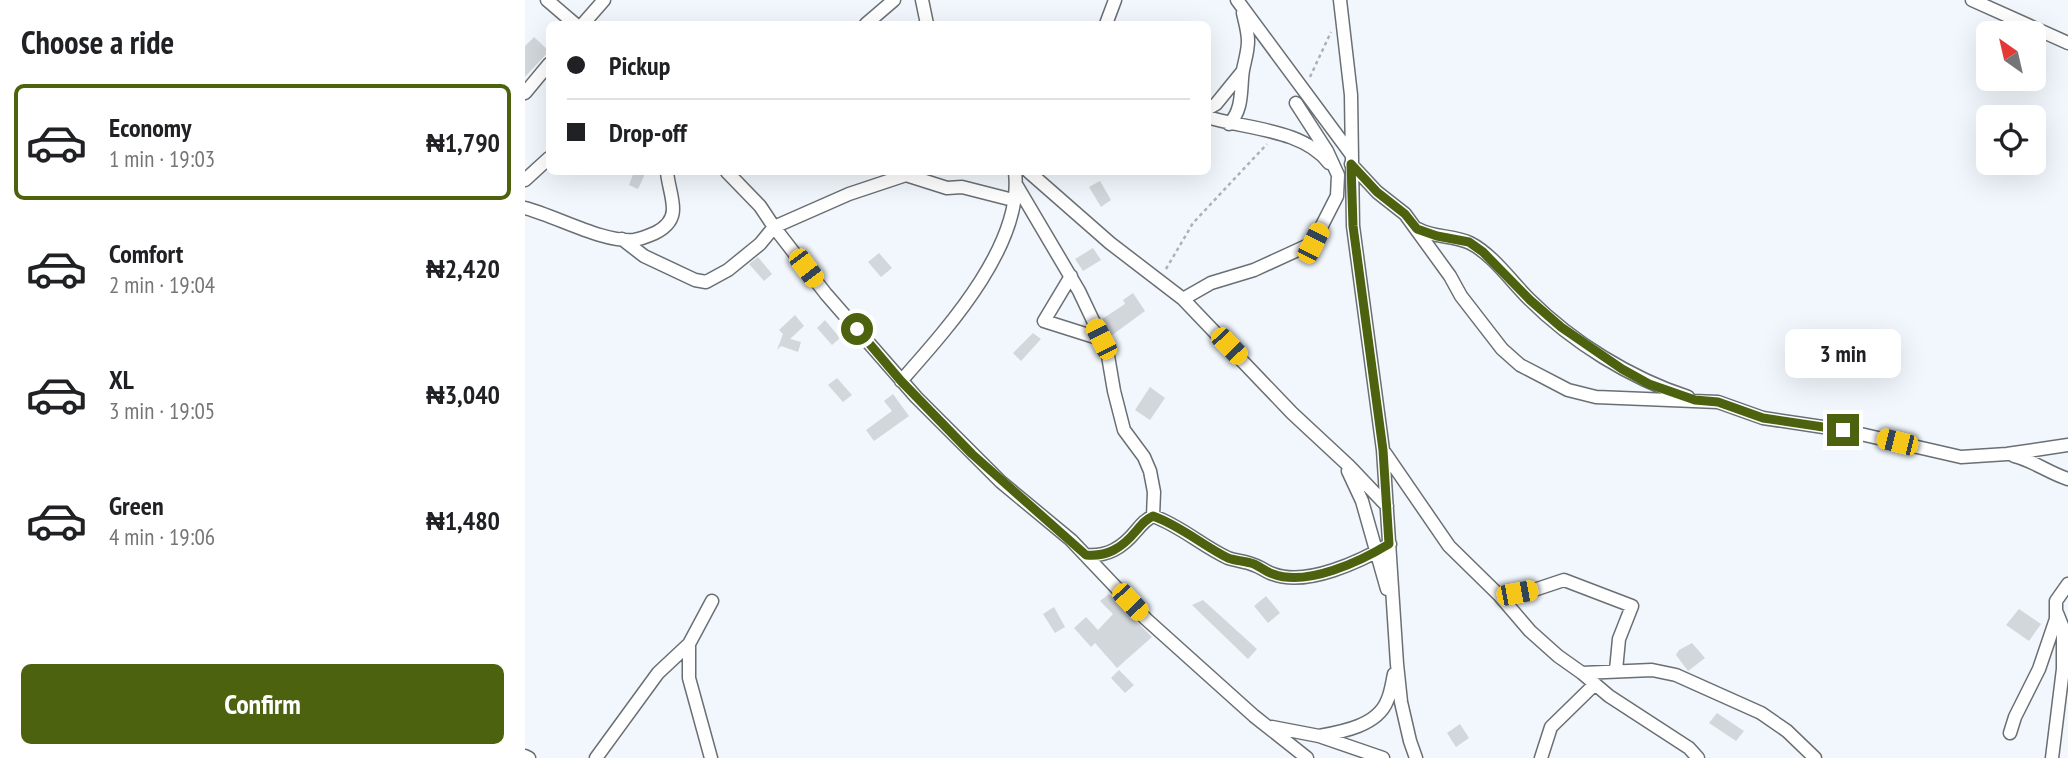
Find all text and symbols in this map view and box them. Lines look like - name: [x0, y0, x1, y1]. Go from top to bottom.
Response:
- text: Choose a ride: [21, 21, 174, 63]
- north arrow: [1976, 21, 2046, 91]
- map controls: [1976, 21, 2046, 175]
- text: Pickup: [609, 49, 670, 82]
- button: locate: [1976, 105, 2046, 175]
- icon: car: [25, 111, 88, 174]
- text: Economy: [109, 111, 191, 144]
- text: Drop-off: [609, 116, 687, 149]
- text: ₦1,790: [426, 126, 500, 159]
- text: 1 min · 19:03: [109, 144, 215, 173]
- car: [1295, 220, 1332, 266]
- icon: car: [25, 237, 88, 300]
- text: Comfort: [109, 237, 183, 270]
- car: [785, 245, 828, 291]
- text: ₦2,420: [426, 252, 500, 285]
- text: 2 min · 19:04: [109, 270, 215, 299]
- route start: [841, 313, 873, 345]
- car: [1083, 316, 1120, 362]
- car: [1207, 324, 1252, 368]
- callout: 3 min: [1785, 328, 1901, 378]
- text: 3 min: [1820, 339, 1866, 368]
- icon: car: [25, 363, 88, 426]
- text: XL: [109, 363, 134, 396]
- text: ₦3,040: [426, 378, 500, 411]
- text: 3 min · 19:05: [109, 396, 215, 425]
- route end: [1827, 414, 1859, 446]
- car: [1875, 427, 1920, 457]
- icon: car: [25, 489, 88, 552]
- text: Green: [109, 489, 164, 522]
- text: ₦1,480: [426, 504, 500, 537]
- text: 4 min · 19:06: [109, 522, 215, 551]
- car: [1108, 579, 1153, 625]
- car: [1495, 579, 1540, 607]
- button: Confirm: [21, 664, 504, 744]

